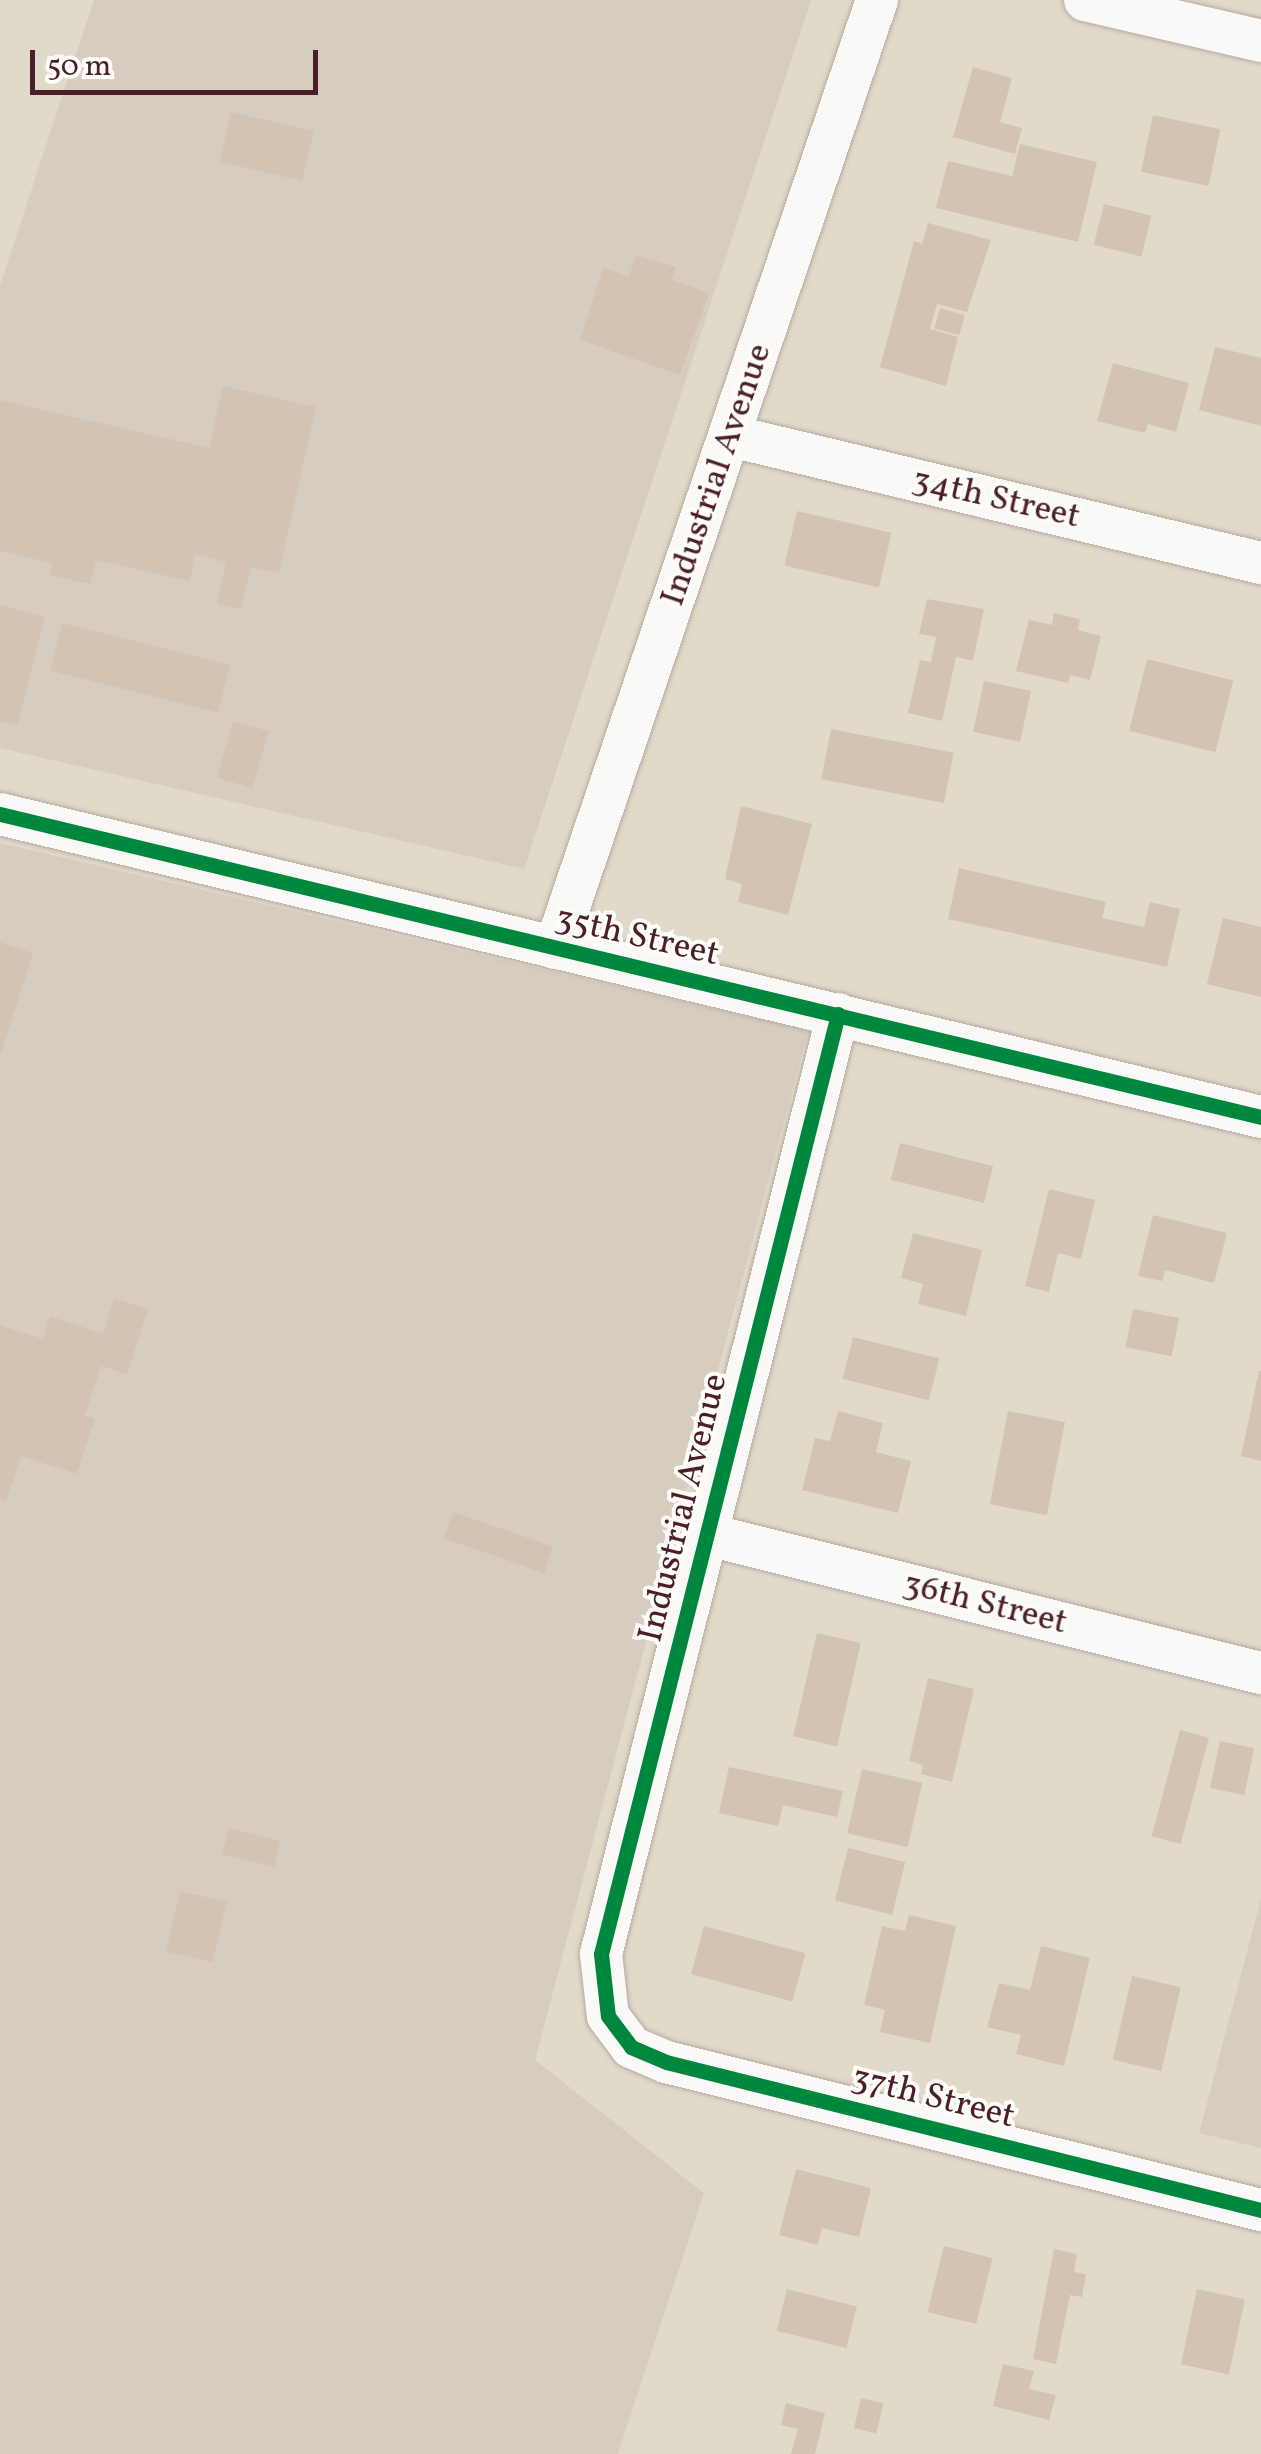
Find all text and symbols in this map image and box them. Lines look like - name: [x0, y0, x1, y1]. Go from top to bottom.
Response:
- scale bar: [35, 30, 322, 92]
- text: 50 m: [47, 46, 111, 88]
- street label: Industrial Avenue: [652, 338, 782, 612]
- street label: 34th Street: [908, 459, 1084, 539]
- street label: 35th Street: [551, 898, 723, 976]
- street label: Industrial Avenue: [630, 1370, 738, 1646]
- street label: 36th Street: [899, 1563, 1071, 1645]
- street label: 37th Street: [847, 2057, 1019, 2139]

